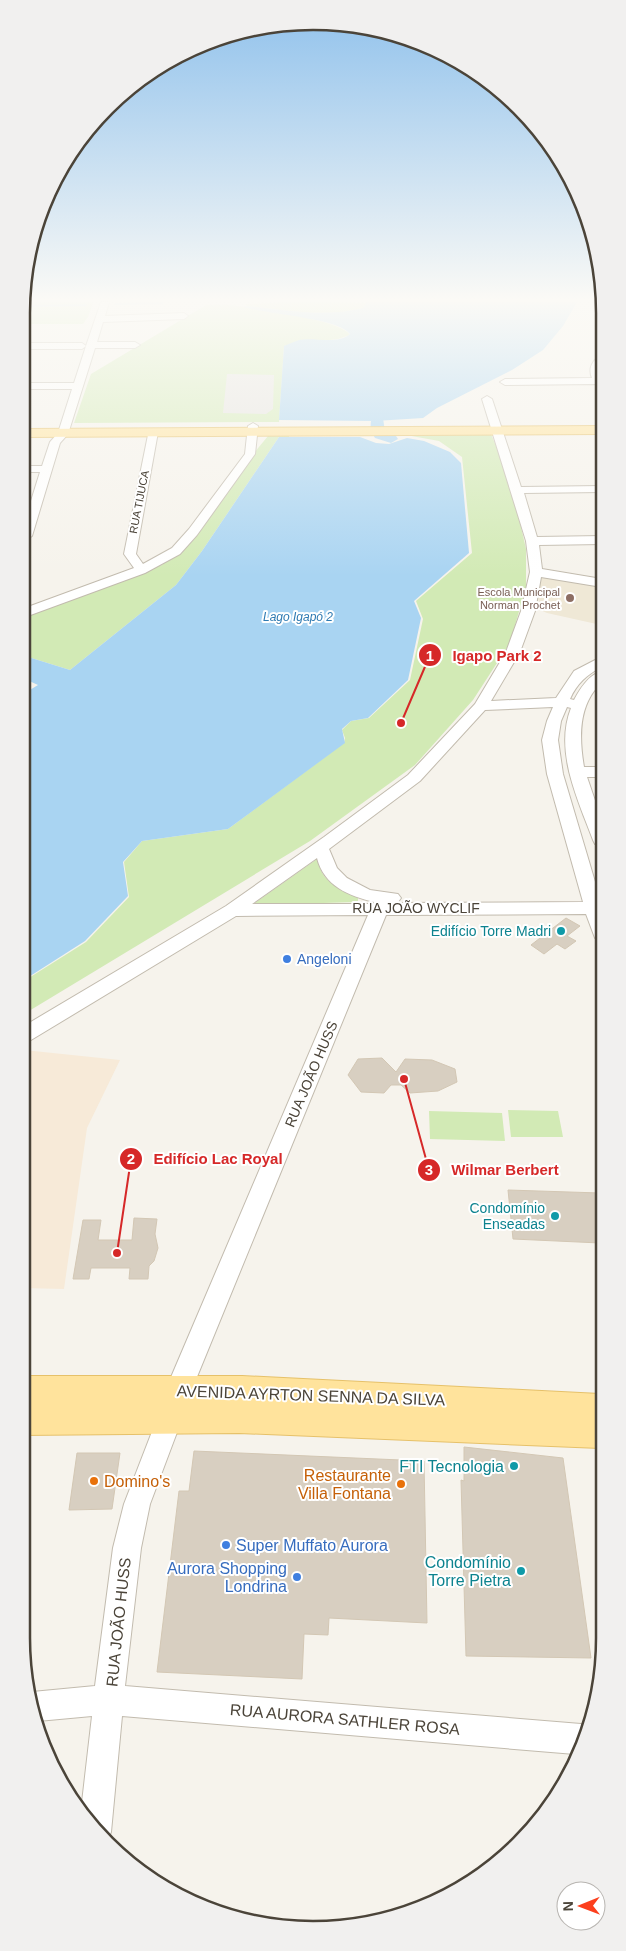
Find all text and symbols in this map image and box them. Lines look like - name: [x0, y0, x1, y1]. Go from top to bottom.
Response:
- street label: RUA TIJUCA: [127, 469, 151, 535]
- place label: Escola Municipal Norman Prochet: [477, 586, 560, 611]
- marker: Escola Municipal Norman Prochet: [564, 592, 576, 604]
- water label: Lago Igapó 2: [263, 610, 333, 624]
- callout: Igapo Park 2: [418, 640, 552, 670]
- text: 1: [426, 647, 434, 664]
- text: Igapo Park 2: [452, 647, 542, 664]
- street label: RUA JOÃO WYCLIF: [352, 900, 480, 916]
- place label: Edifício Torre Madri: [431, 923, 551, 939]
- marker: Edifício Torre Madri: [555, 925, 567, 937]
- place label: Angeloni: [297, 951, 352, 967]
- marker: Angeloni: [281, 953, 293, 965]
- street label: RUA JOÃO HUSS: [281, 1019, 341, 1129]
- callout: Edifício Lac Royal: [119, 1144, 293, 1174]
- text: 2: [127, 1150, 135, 1167]
- text: Edifício Lac Royal: [153, 1150, 283, 1167]
- callout: Wilmar Berbert: [417, 1155, 569, 1185]
- text: 3: [425, 1161, 433, 1178]
- text: Wilmar Berbert: [451, 1161, 559, 1178]
- place label: Condomínio Enseadas: [470, 1200, 545, 1232]
- marker: Condomínio Enseadas: [549, 1210, 561, 1222]
- street label: AVENIDA AYRTON SENNA DA SILVA: [176, 1382, 446, 1409]
- place label: FTI Tecnologia: [399, 1458, 504, 1475]
- marker: FTI Tecnologia: [508, 1460, 520, 1472]
- place label: Restaurante Villa Fontana: [298, 1467, 391, 1502]
- place label: Domino's: [104, 1473, 170, 1490]
- marker: Domino's: [88, 1475, 100, 1487]
- marker: Restaurante Villa Fontana: [395, 1478, 407, 1490]
- place label: Super Muffato Aurora: [236, 1537, 388, 1554]
- marker: Super Muffato Aurora: [220, 1539, 232, 1551]
- place label: Condomínio Torre Pietra: [425, 1554, 511, 1589]
- street label: RUA JOÃO HUSS: [101, 1556, 134, 1687]
- place label: Aurora Shopping Londrina: [167, 1560, 287, 1595]
- marker: Condomínio Torre Pietra: [515, 1565, 527, 1577]
- marker: Aurora Shopping Londrina: [291, 1571, 303, 1583]
- street label: RUA AURORA SATHLER ROSA: [229, 1701, 461, 1738]
- north arrow: [556, 1881, 606, 1931]
- text: N: [560, 1901, 576, 1911]

